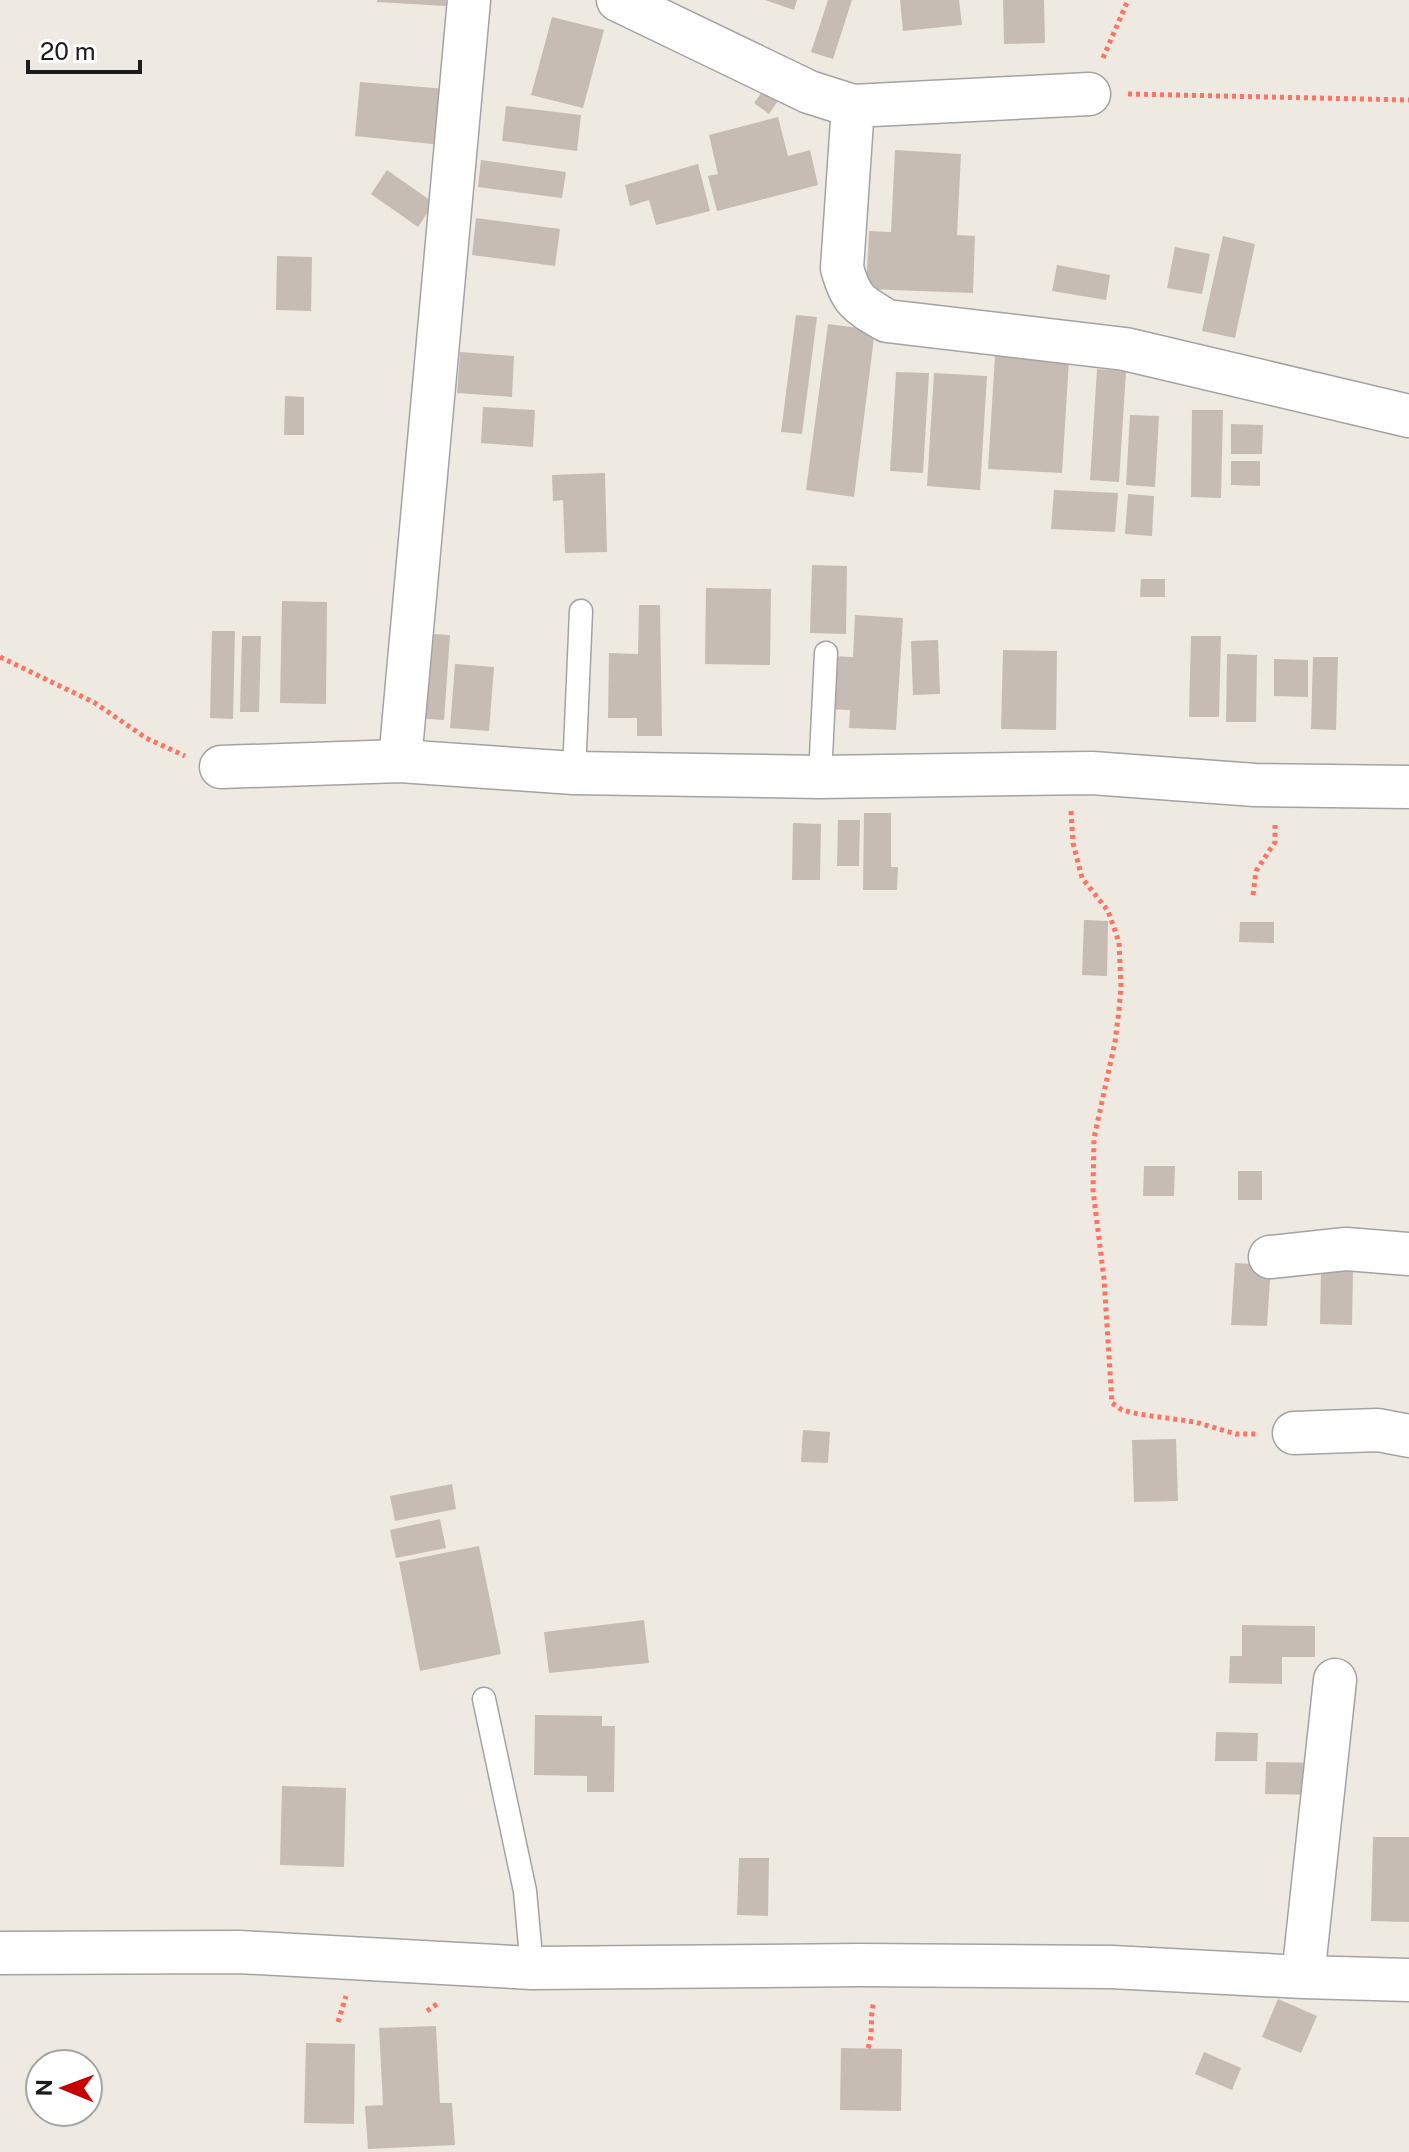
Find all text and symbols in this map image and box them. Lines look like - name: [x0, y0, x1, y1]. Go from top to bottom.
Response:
- scale bar: [28, 24, 140, 74]
- text: 20 m: [40, 37, 96, 65]
- north arrow: [24, 2048, 104, 2128]
- text: N: [31, 2079, 57, 2096]

